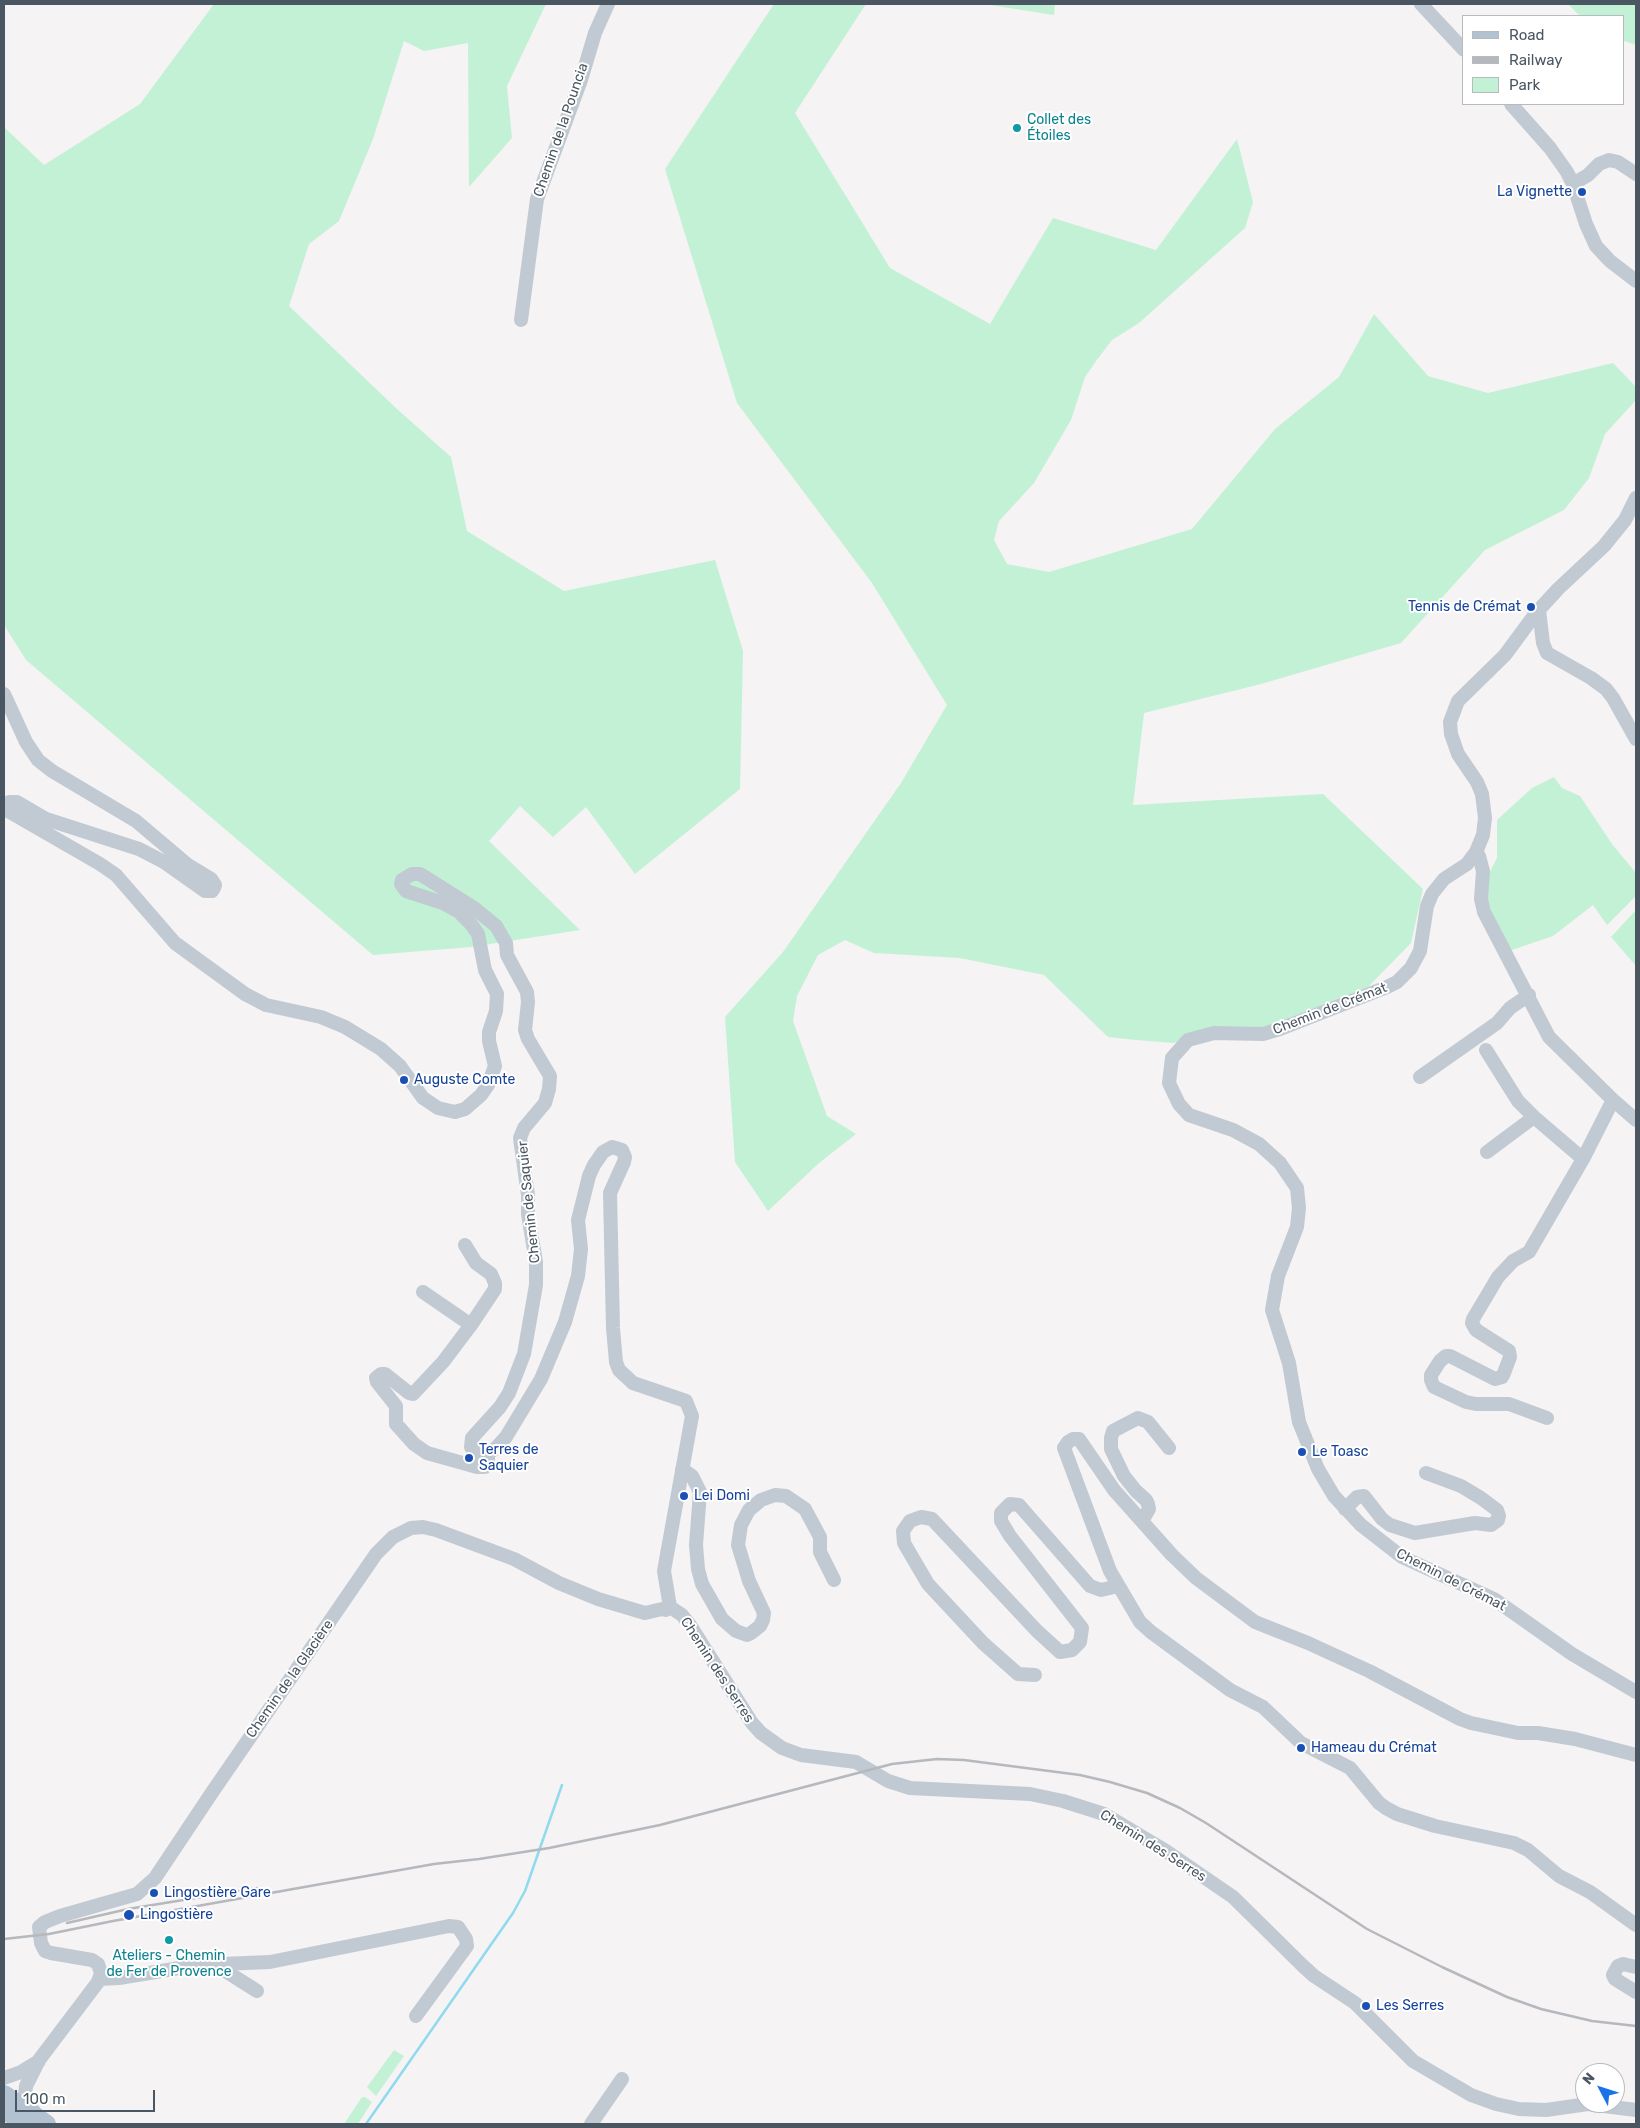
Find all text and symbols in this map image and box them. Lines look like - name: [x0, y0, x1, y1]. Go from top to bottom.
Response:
- legend: [1462, 15, 1625, 105]
- text: Road: [1509, 26, 1545, 44]
- text: Railway: [1509, 51, 1563, 69]
- street label: Chemin de la Pouncia: [530, 61, 592, 199]
- text: Park: [1509, 76, 1540, 94]
- place label: Collet des Étoiles: [1027, 112, 1091, 144]
- marker: Collet des Étoiles: [1011, 122, 1023, 134]
- place label: La Vignette: [1497, 184, 1572, 200]
- marker: La Vignette: [1576, 186, 1588, 198]
- place label: Tennis de Crémat: [1408, 599, 1521, 615]
- marker: Tennis de Crémat: [1525, 601, 1537, 613]
- street label: Chemin de Crémat: [1271, 979, 1389, 1039]
- place label: Auguste Comte: [414, 1072, 515, 1088]
- marker: Auguste Comte: [398, 1074, 410, 1086]
- street label: Chemin de Saquier: [514, 1140, 544, 1264]
- place label: Terres de Saquier: [479, 1442, 539, 1474]
- place label: Le Toasc: [1312, 1444, 1368, 1460]
- marker: Le Toasc: [1296, 1446, 1308, 1458]
- marker: Terres de Saquier: [463, 1452, 475, 1464]
- place label: Lei Domi: [694, 1488, 750, 1504]
- marker: Lei Domi: [678, 1490, 690, 1502]
- street label: Chemin de Crémat: [1393, 1545, 1509, 1615]
- street label: Chemin des Serres: [677, 1614, 757, 1726]
- street label: Chemin de la Glacière: [243, 1617, 337, 1741]
- place label: Hameau du Crémat: [1311, 1740, 1437, 1756]
- marker: Hameau du Crémat: [1295, 1742, 1307, 1754]
- street label: Chemin des Serres: [1097, 1806, 1209, 1886]
- place label: Lingostière Gare: [164, 1885, 271, 1901]
- marker: Lingostière Gare: [148, 1887, 160, 1899]
- place label: Lingostière: [140, 1907, 213, 1923]
- marker: Lingostière: [122, 1908, 136, 1922]
- marker: Ateliers - Chemin de Fer de Provence: [163, 1934, 175, 1946]
- place label: Ateliers - Chemin de Fer de Provence: [106, 1948, 232, 1980]
- place label: Les Serres: [1376, 1998, 1444, 2014]
- marker: Les Serres: [1360, 2000, 1372, 2012]
- north arrow: [1575, 2063, 1625, 2113]
- text: N: [1579, 2069, 1599, 2088]
- scale bar: [18, 2080, 158, 2112]
- text: 100 m: [23, 2090, 65, 2108]

